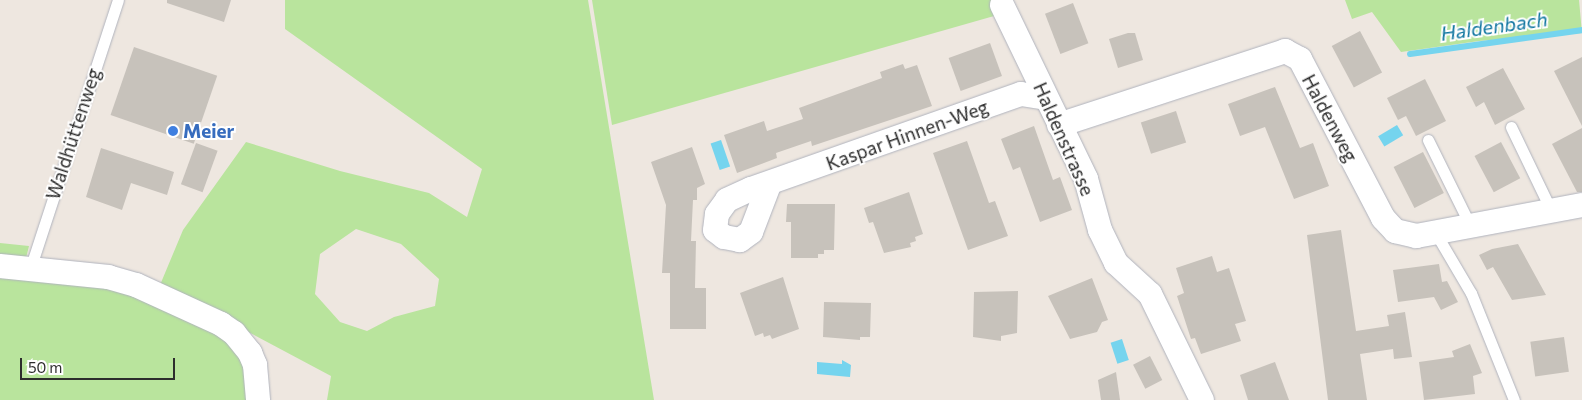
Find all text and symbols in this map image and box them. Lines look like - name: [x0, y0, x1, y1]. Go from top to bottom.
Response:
- water label: Haldenbach: [1439, 7, 1549, 45]
- street label: Waldhüttenweg: [41, 65, 105, 203]
- street label: Haldenweg: [1297, 70, 1363, 166]
- street label: Haldenstrasse: [1029, 79, 1099, 199]
- street label: Kaspar Hinnen-Weg: [823, 95, 991, 175]
- place label: Meier: [183, 120, 234, 142]
- marker: Meier: [167, 125, 179, 137]
- scale bar: [22, 348, 178, 380]
- text: 50 m: [28, 358, 62, 376]

